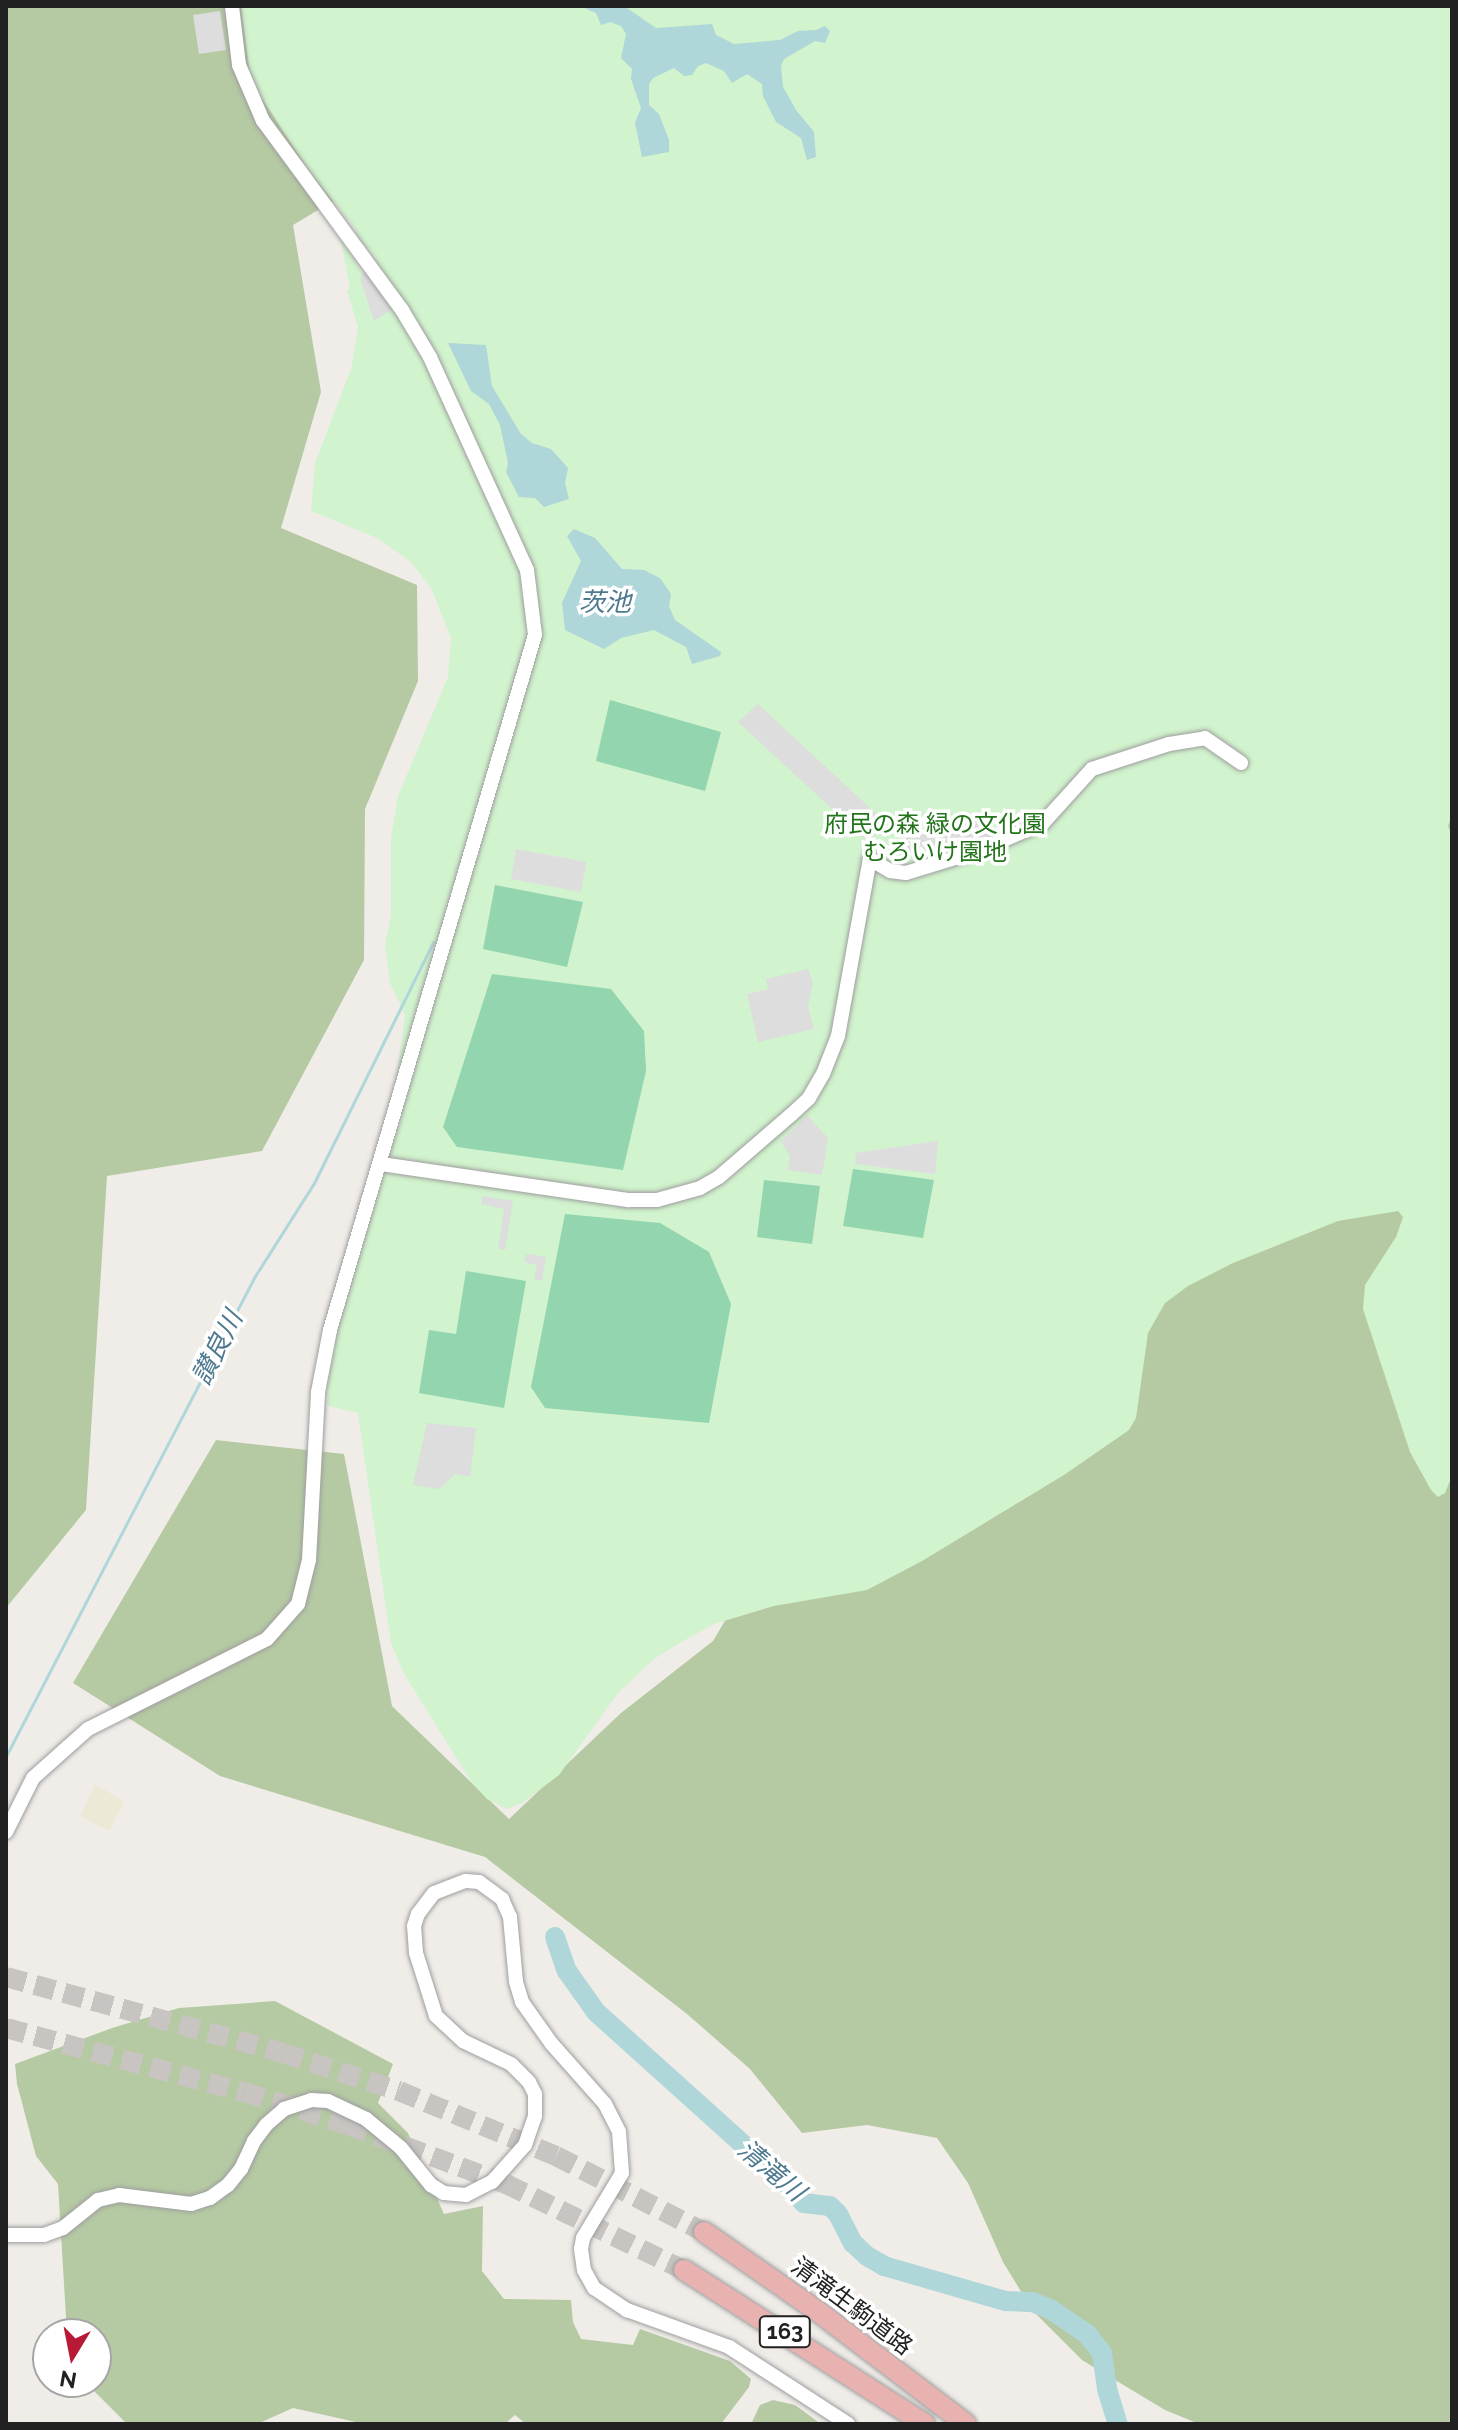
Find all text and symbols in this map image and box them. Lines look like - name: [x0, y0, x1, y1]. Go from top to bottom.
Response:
- water label: 茨池: [579, 587, 631, 619]
- park label: 府民の森 緑の文化園 むろいけ園地: [824, 810, 1046, 866]
- water label: 讃良川: [186, 1306, 250, 1390]
- water label: 清滝川: [731, 2134, 811, 2208]
- street label: 清滝生駒道路: [786, 2251, 918, 2361]
- road number: 163: [757, 2314, 813, 2350]
- north arrow: [32, 2318, 112, 2398]
- text: N: [58, 2365, 79, 2394]

